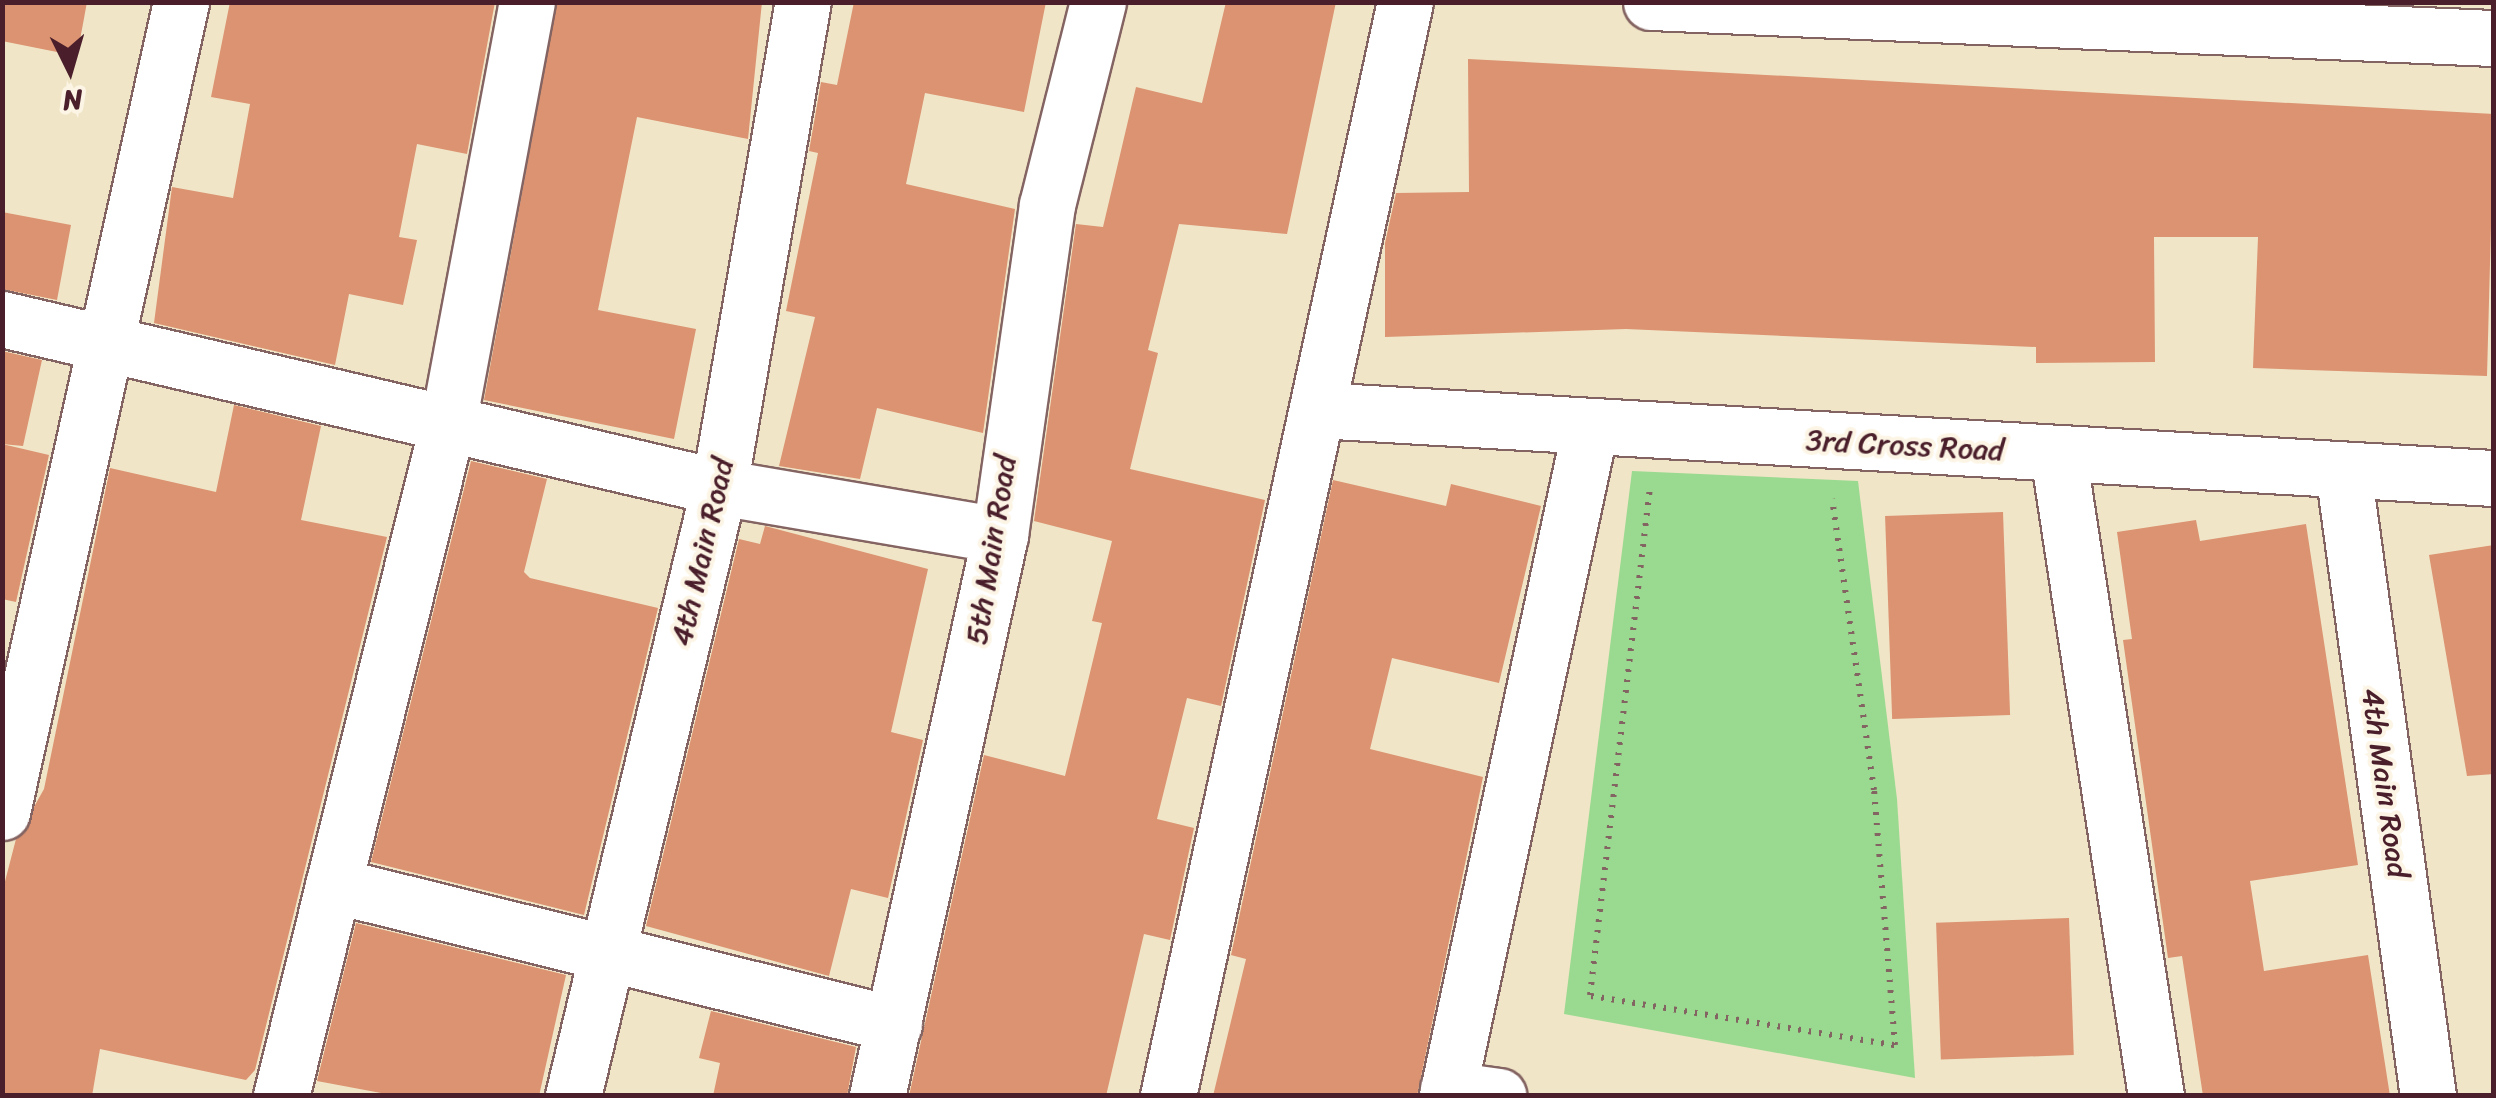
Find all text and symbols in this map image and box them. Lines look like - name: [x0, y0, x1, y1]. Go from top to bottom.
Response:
- north arrow: [20, 20, 120, 120]
- text: N: [61, 75, 84, 126]
- street label: 3rd Cross Road: [1806, 422, 2004, 468]
- street label: 5th Main Road: [958, 453, 1024, 647]
- street label: 4th Main Road: [663, 455, 741, 649]
- street label: 4th Main Road: [2354, 686, 2416, 880]

